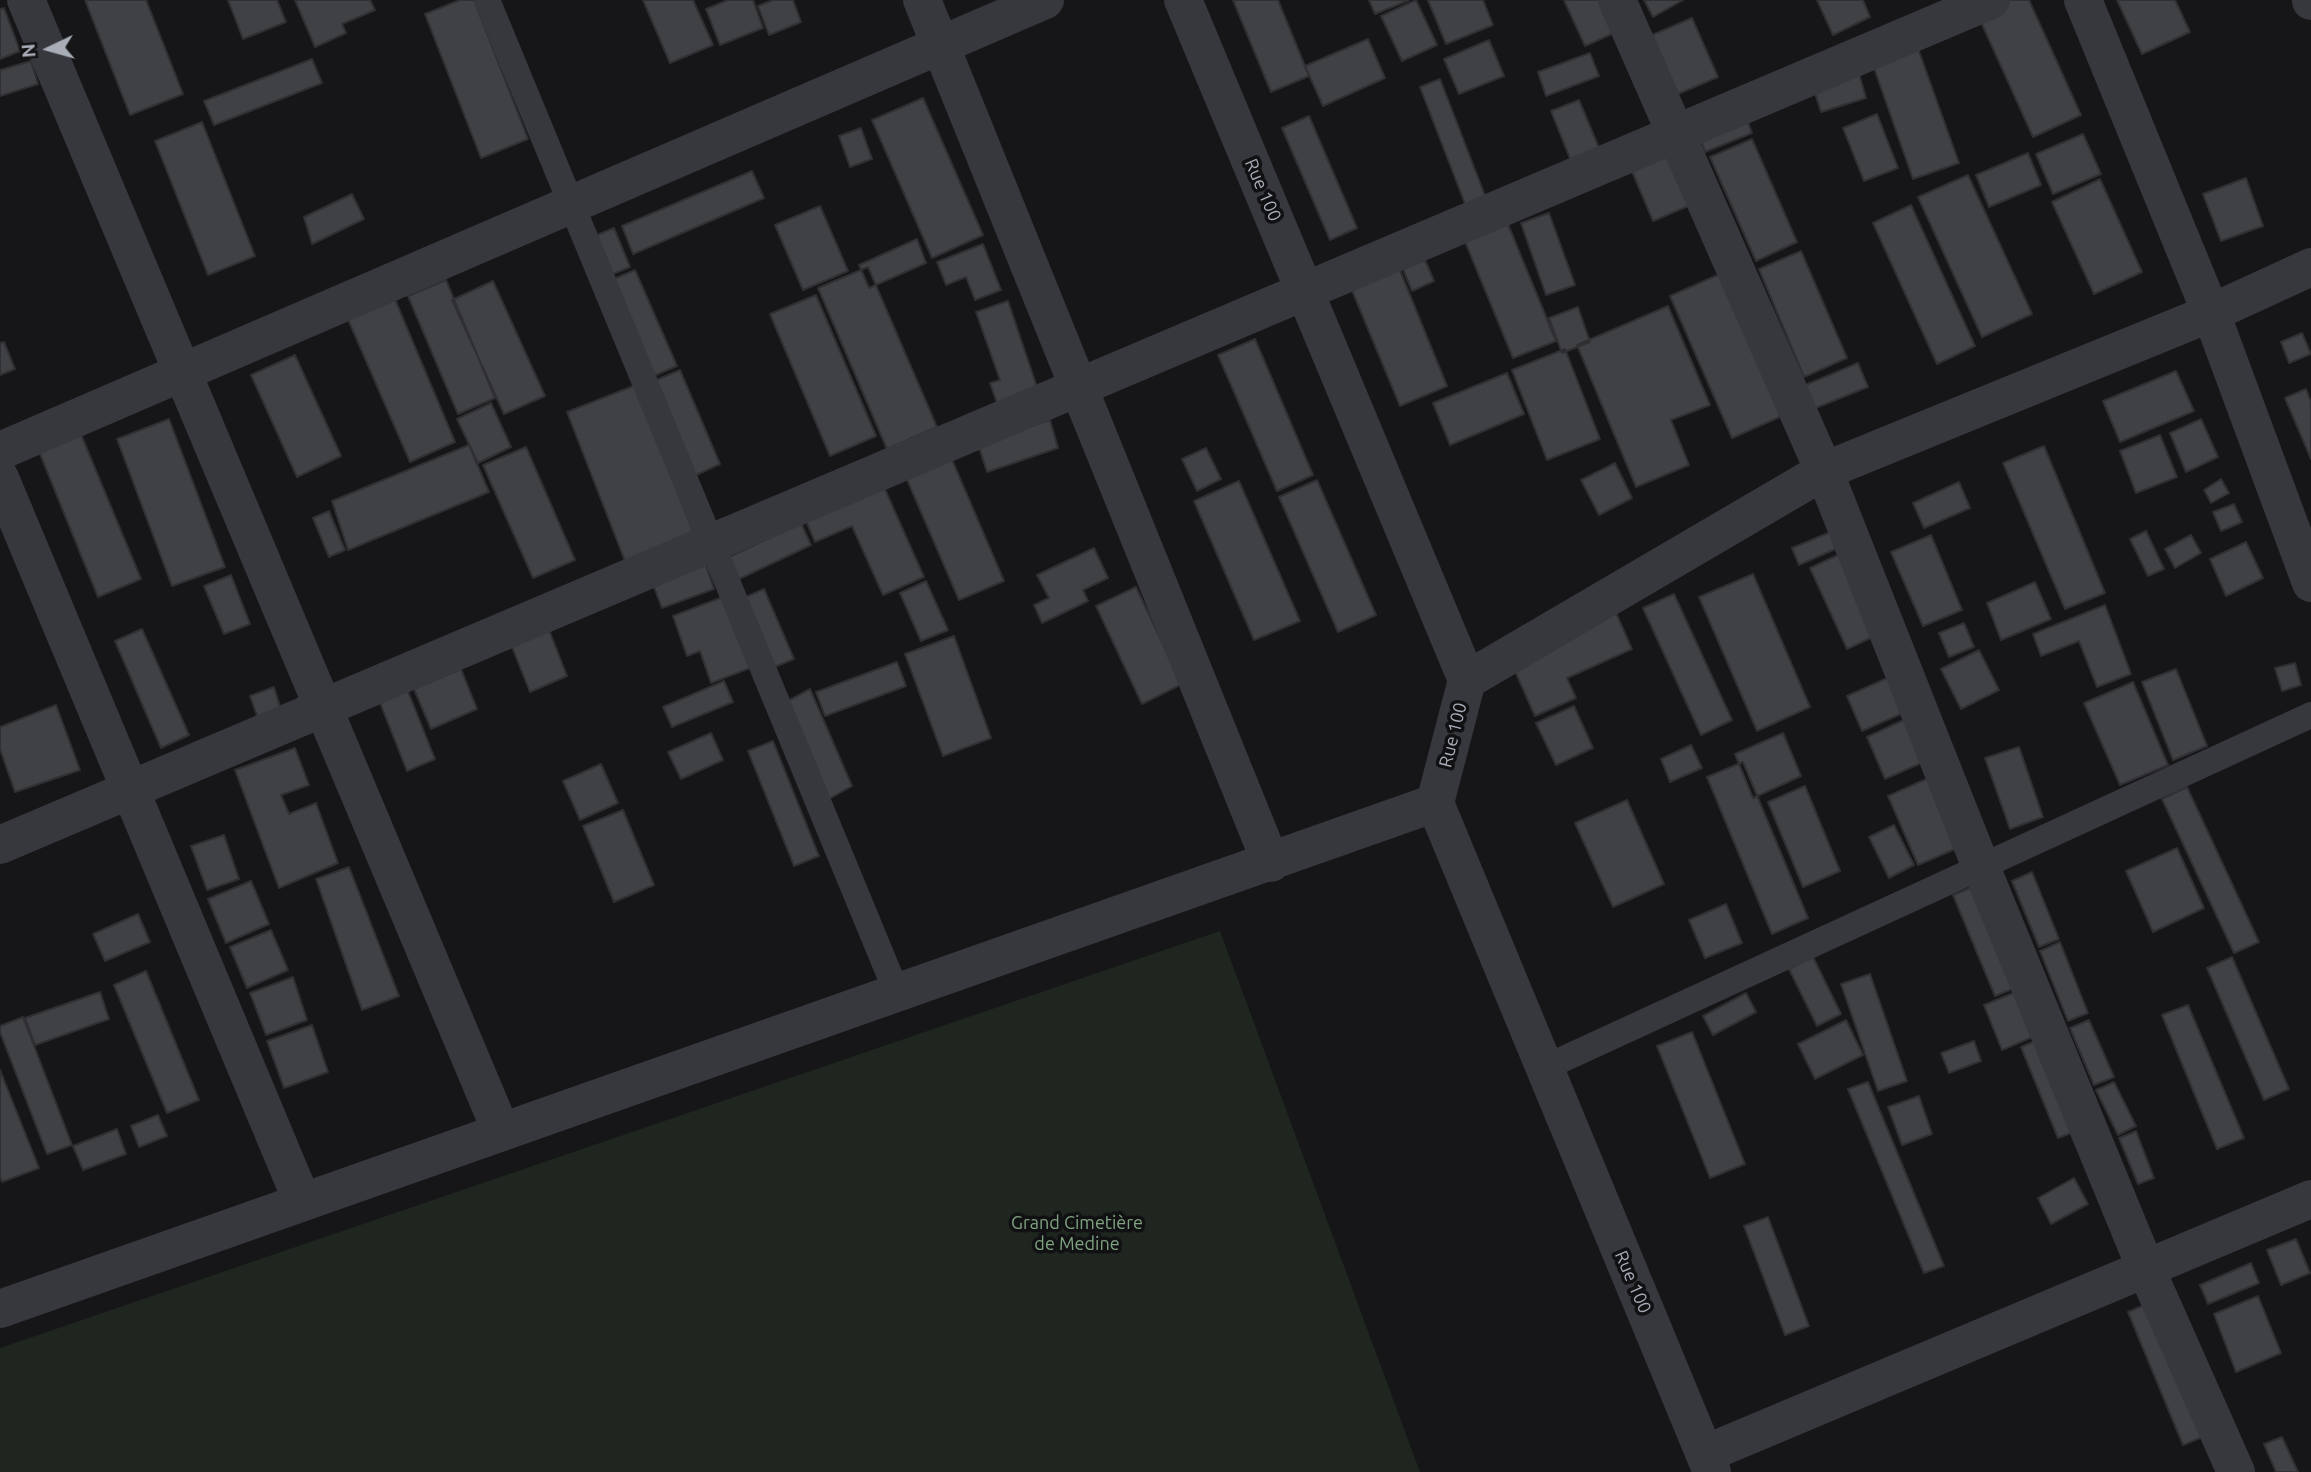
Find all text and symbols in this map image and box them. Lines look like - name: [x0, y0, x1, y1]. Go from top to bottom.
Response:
- north arrow: [14, 14, 84, 84]
- text: N: [17, 43, 40, 59]
- street label: Rue 100: [1240, 155, 1286, 225]
- street label: Rue 100: [1435, 700, 1471, 770]
- park label: Grand Cimetière de Medine: [1011, 1212, 1143, 1254]
- street label: Rue 100: [1610, 1247, 1656, 1317]

